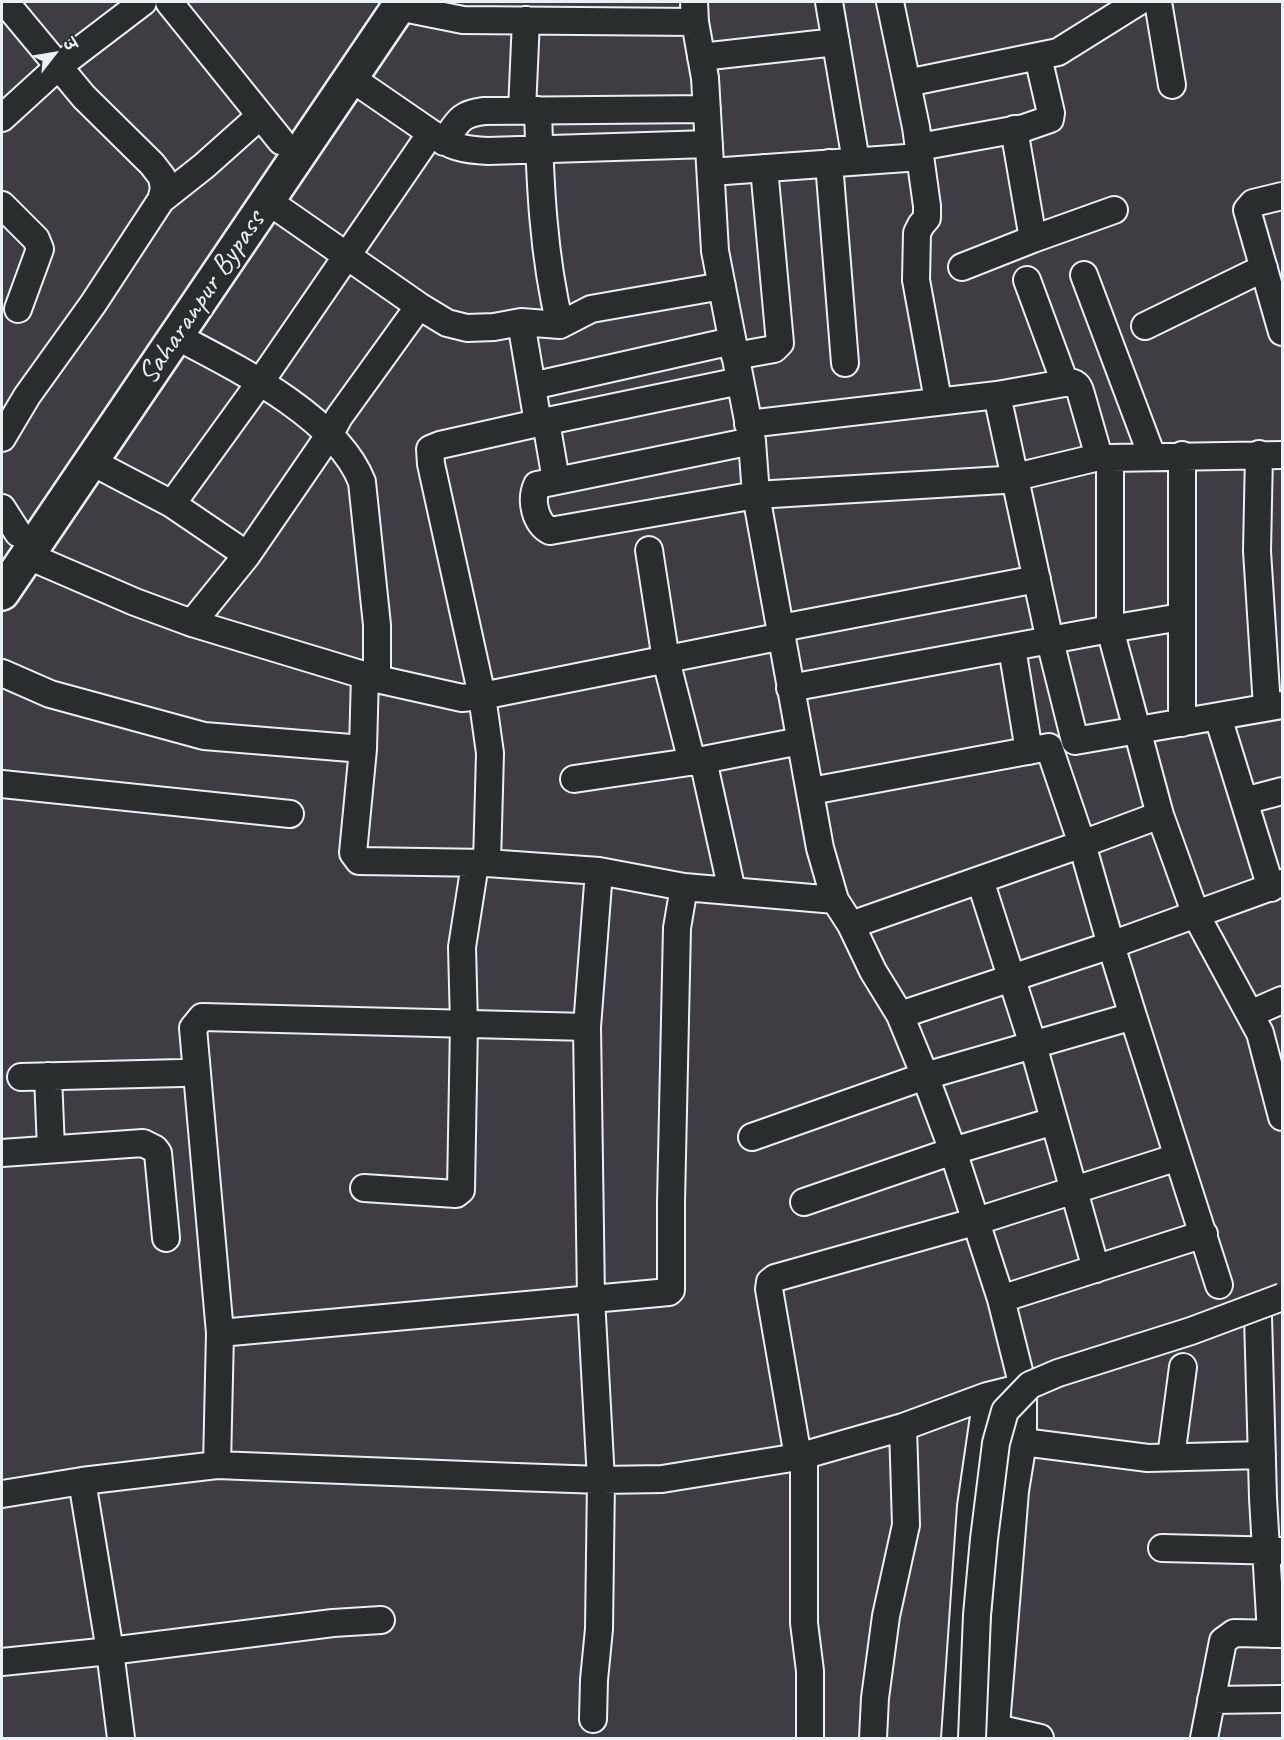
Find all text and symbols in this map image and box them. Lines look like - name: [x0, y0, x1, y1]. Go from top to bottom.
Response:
- north arrow: [24, 24, 84, 84]
- text: उ: [58, 35, 81, 54]
- street label: Saharanpur Bypass: [131, 205, 273, 391]

